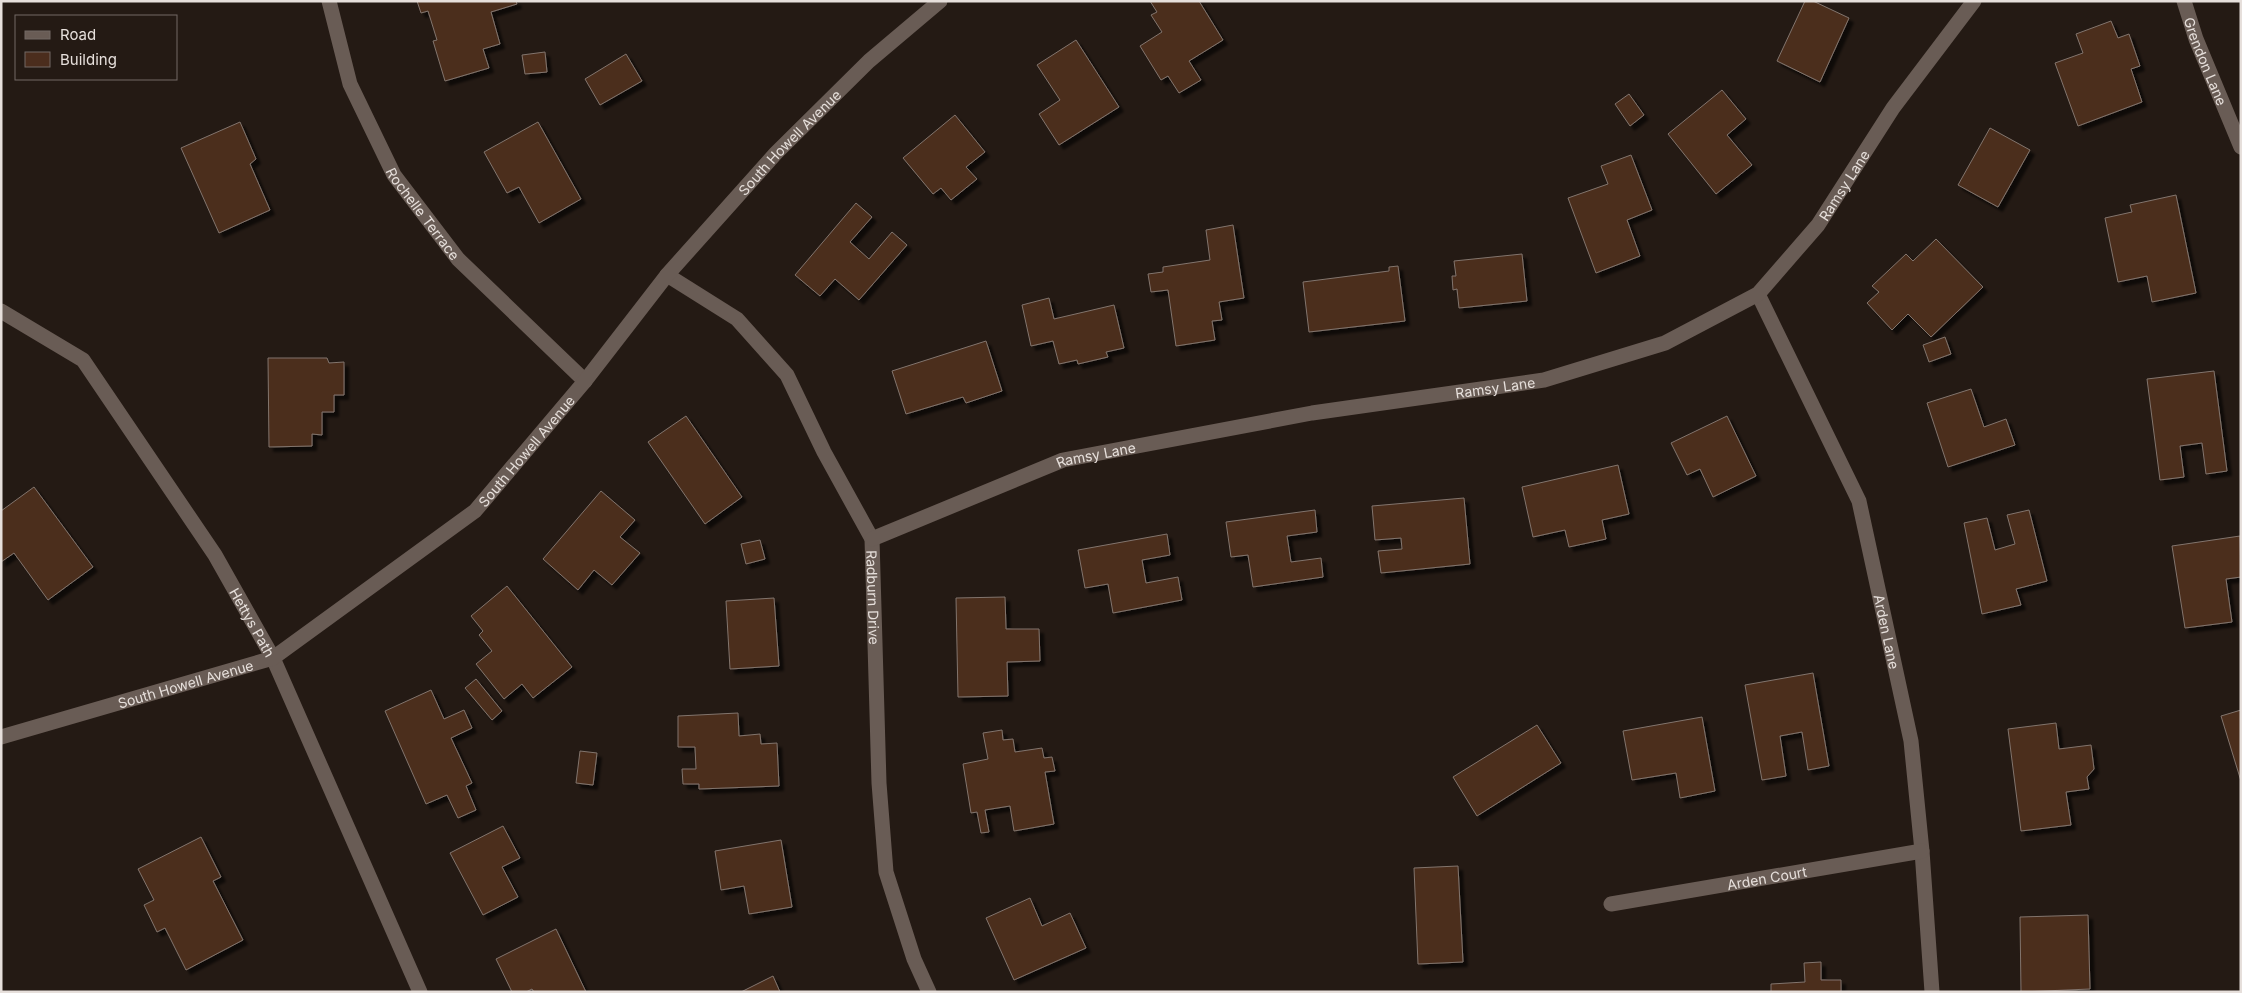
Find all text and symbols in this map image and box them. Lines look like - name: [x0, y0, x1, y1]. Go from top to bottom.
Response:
- legend: [15, 15, 178, 80]
- street label: Grendon Lane: [2181, 15, 2231, 108]
- text: Road: [60, 25, 96, 44]
- text: Building: [60, 50, 117, 69]
- street label: South Howell Avenue: [734, 86, 844, 198]
- street label: Ramsy Lane: [1815, 147, 1873, 224]
- street label: Rochelle Terrace: [383, 165, 464, 263]
- street label: Ramsy Lane: [1454, 373, 1536, 401]
- street label: South Howell Avenue: [474, 392, 578, 510]
- street label: Ramsy Lane: [1053, 438, 1137, 471]
- street label: Radburn Drive: [864, 550, 884, 645]
- street label: Hettys Path: [227, 585, 279, 660]
- street label: Arden Lane: [1871, 593, 1904, 671]
- street label: South Howell Avenue: [116, 656, 255, 711]
- street label: Arden Court: [1726, 862, 1808, 893]

